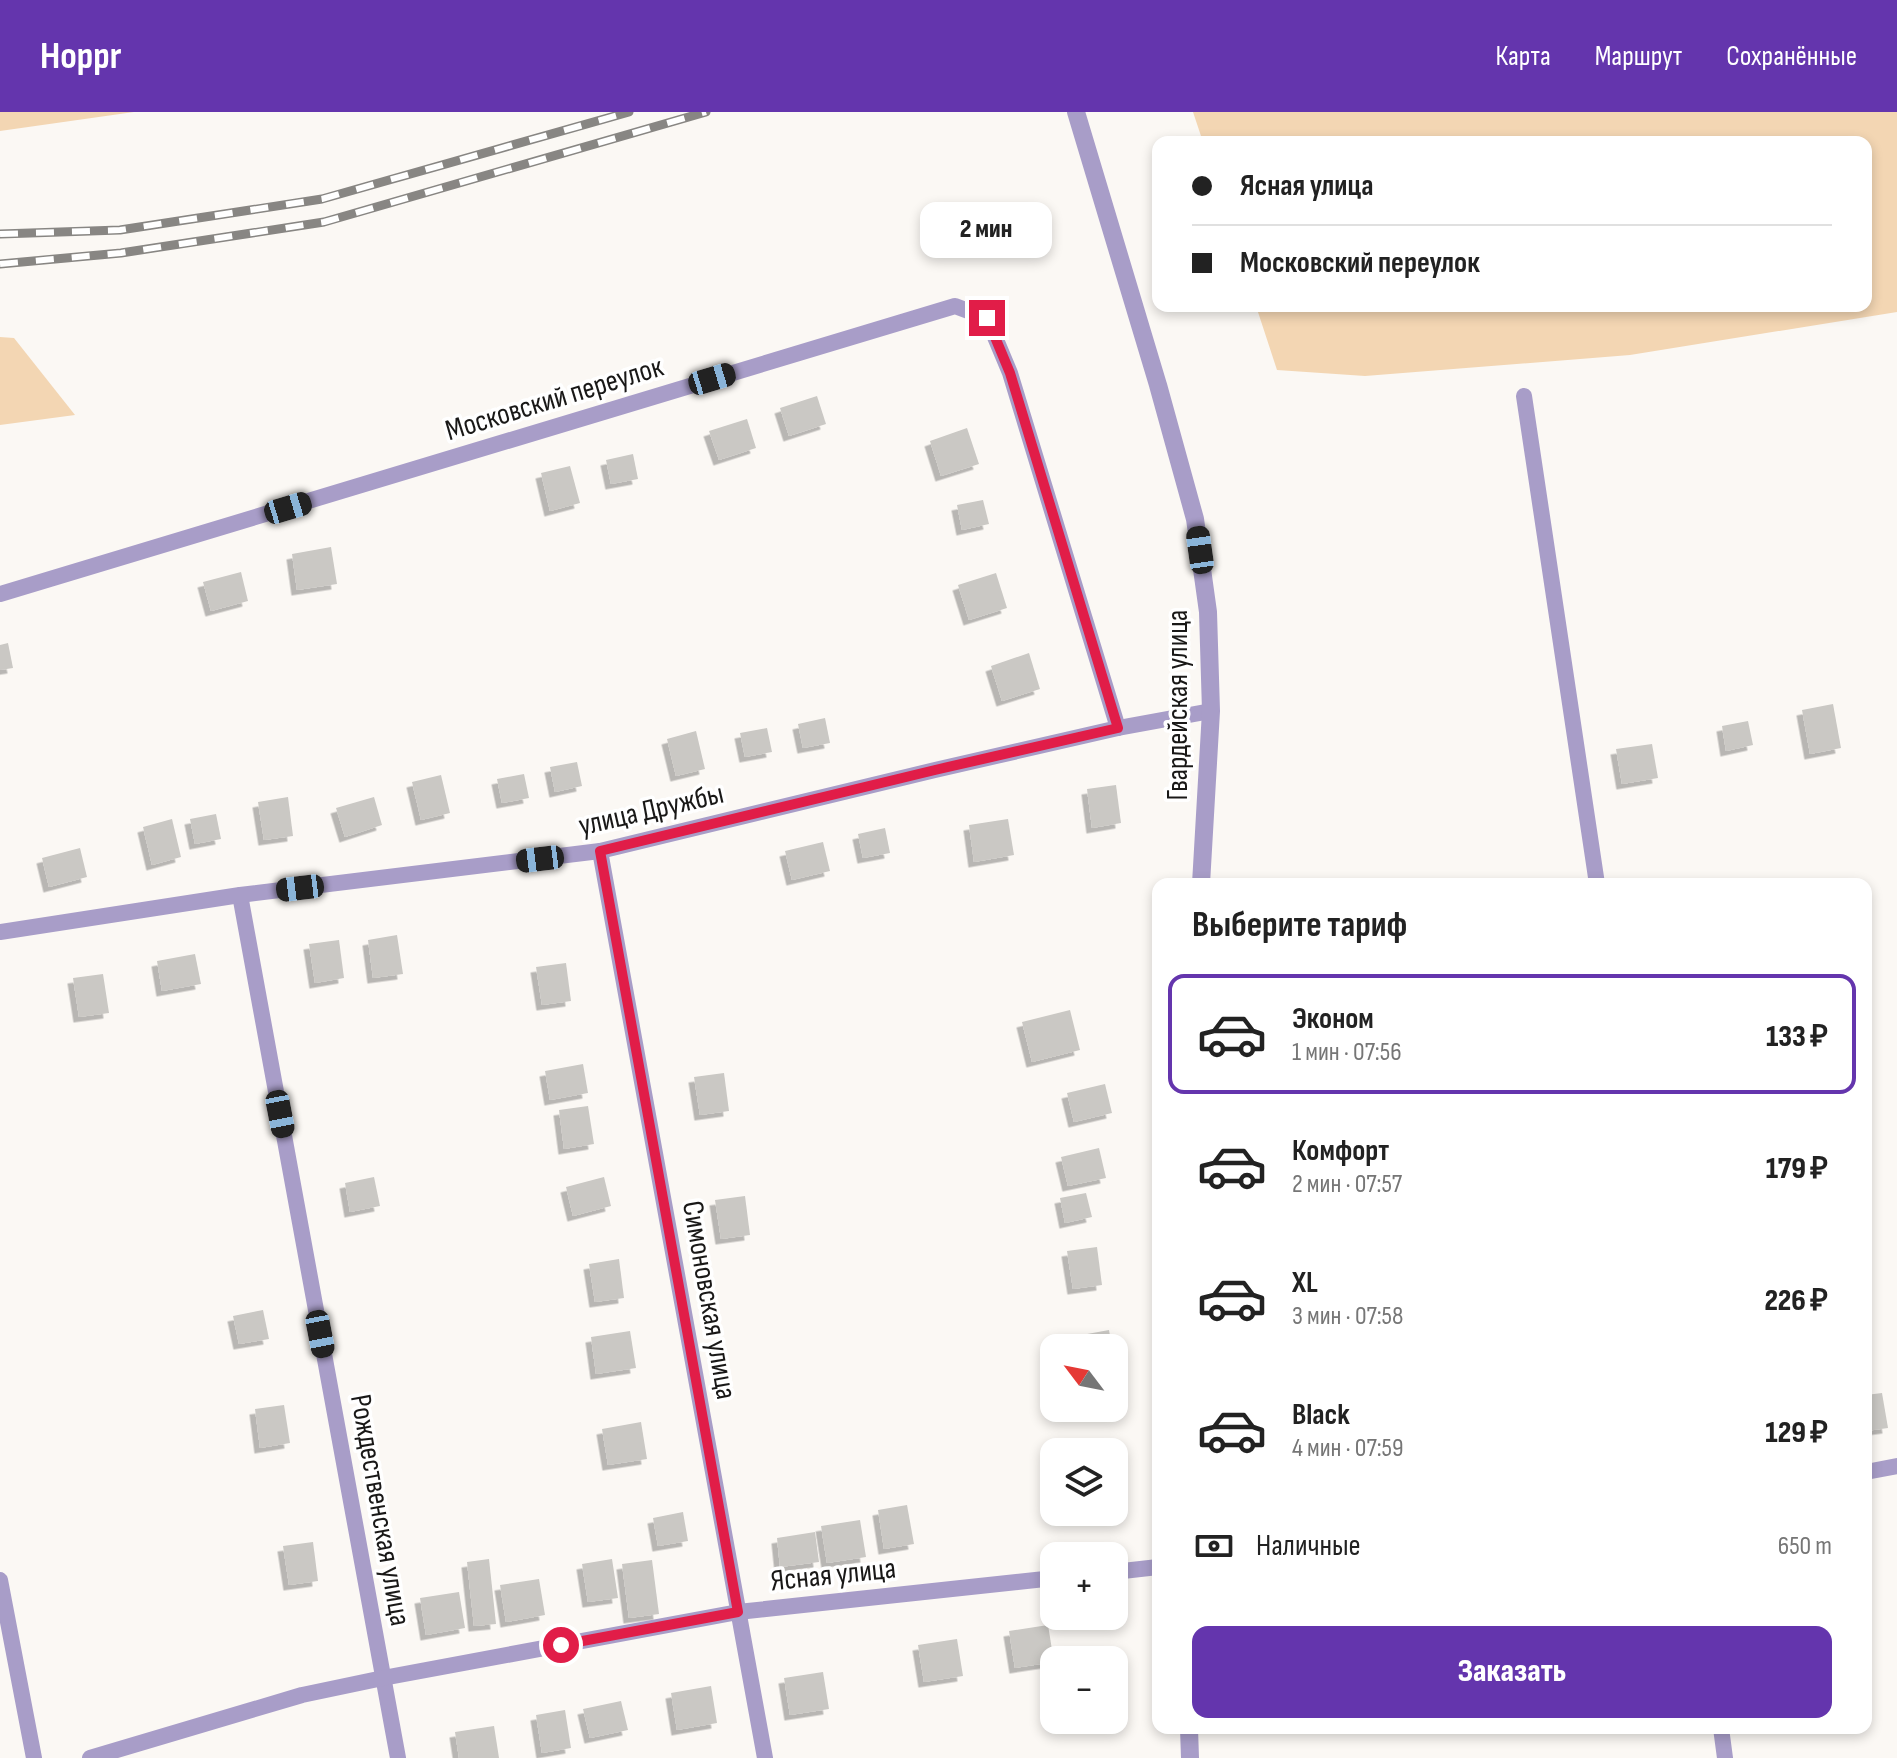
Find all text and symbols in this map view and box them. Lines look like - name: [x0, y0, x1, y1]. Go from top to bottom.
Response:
- text: Hoppr: [40, 34, 121, 79]
- text: Карта: [1496, 40, 1551, 73]
- text: Маршрут: [1595, 40, 1682, 73]
- text: Сохранённые: [1726, 40, 1857, 73]
- text: Ясная улица: [1240, 168, 1373, 204]
- callout: 2 мин: [921, 202, 1053, 258]
- text: 2 мин: [960, 214, 1012, 245]
- text: Московский переулок: [1240, 245, 1480, 281]
- route end: [969, 300, 1005, 336]
- street label: Московский переулок: [441, 349, 668, 449]
- car: [686, 361, 738, 397]
- car: [262, 490, 314, 526]
- car: [1185, 525, 1215, 575]
- street label: Гвардейская улица: [1160, 610, 1196, 800]
- street label: улица Дружбы: [575, 776, 727, 844]
- car: [515, 844, 565, 874]
- car: [275, 873, 325, 903]
- text: Выберите тариф: [1192, 904, 1407, 947]
- icon: car: [1196, 998, 1268, 1070]
- text: Эконом: [1292, 1001, 1374, 1037]
- text: 133 ₽: [1766, 1019, 1828, 1055]
- text: 1 мин · 07:56: [1292, 1037, 1402, 1068]
- car: [264, 1088, 296, 1140]
- icon: car: [1196, 1130, 1268, 1202]
- text: Комфорт: [1292, 1133, 1389, 1169]
- text: 179 ₽: [1766, 1151, 1828, 1187]
- text: 2 мин · 07:57: [1292, 1169, 1402, 1200]
- street label: Симоновская улица: [674, 1198, 744, 1402]
- icon: car: [1196, 1262, 1268, 1334]
- text: XL: [1292, 1265, 1318, 1301]
- text: 226 ₽: [1764, 1283, 1828, 1319]
- text: 3 мин · 07:58: [1292, 1301, 1403, 1332]
- car: [304, 1308, 336, 1360]
- north arrow: [1040, 1334, 1128, 1422]
- map controls: [1040, 1334, 1128, 1734]
- street label: Рождественская улица: [342, 1392, 418, 1629]
- icon: car: [1196, 1394, 1268, 1466]
- text: Black: [1292, 1397, 1350, 1433]
- text: 129 ₽: [1765, 1415, 1828, 1451]
- text: 4 мин · 07:59: [1292, 1433, 1404, 1464]
- button: layers: [1040, 1438, 1128, 1526]
- icon: cash: [1192, 1524, 1236, 1568]
- text: Наличные: [1256, 1528, 1361, 1564]
- text: 650 m: [1778, 1531, 1832, 1562]
- button: +: [1040, 1542, 1128, 1630]
- street label: Ясная улица: [769, 1551, 898, 1599]
- button: Заказать: [1192, 1626, 1832, 1718]
- route start: [543, 1627, 579, 1663]
- button: −: [1040, 1646, 1128, 1734]

